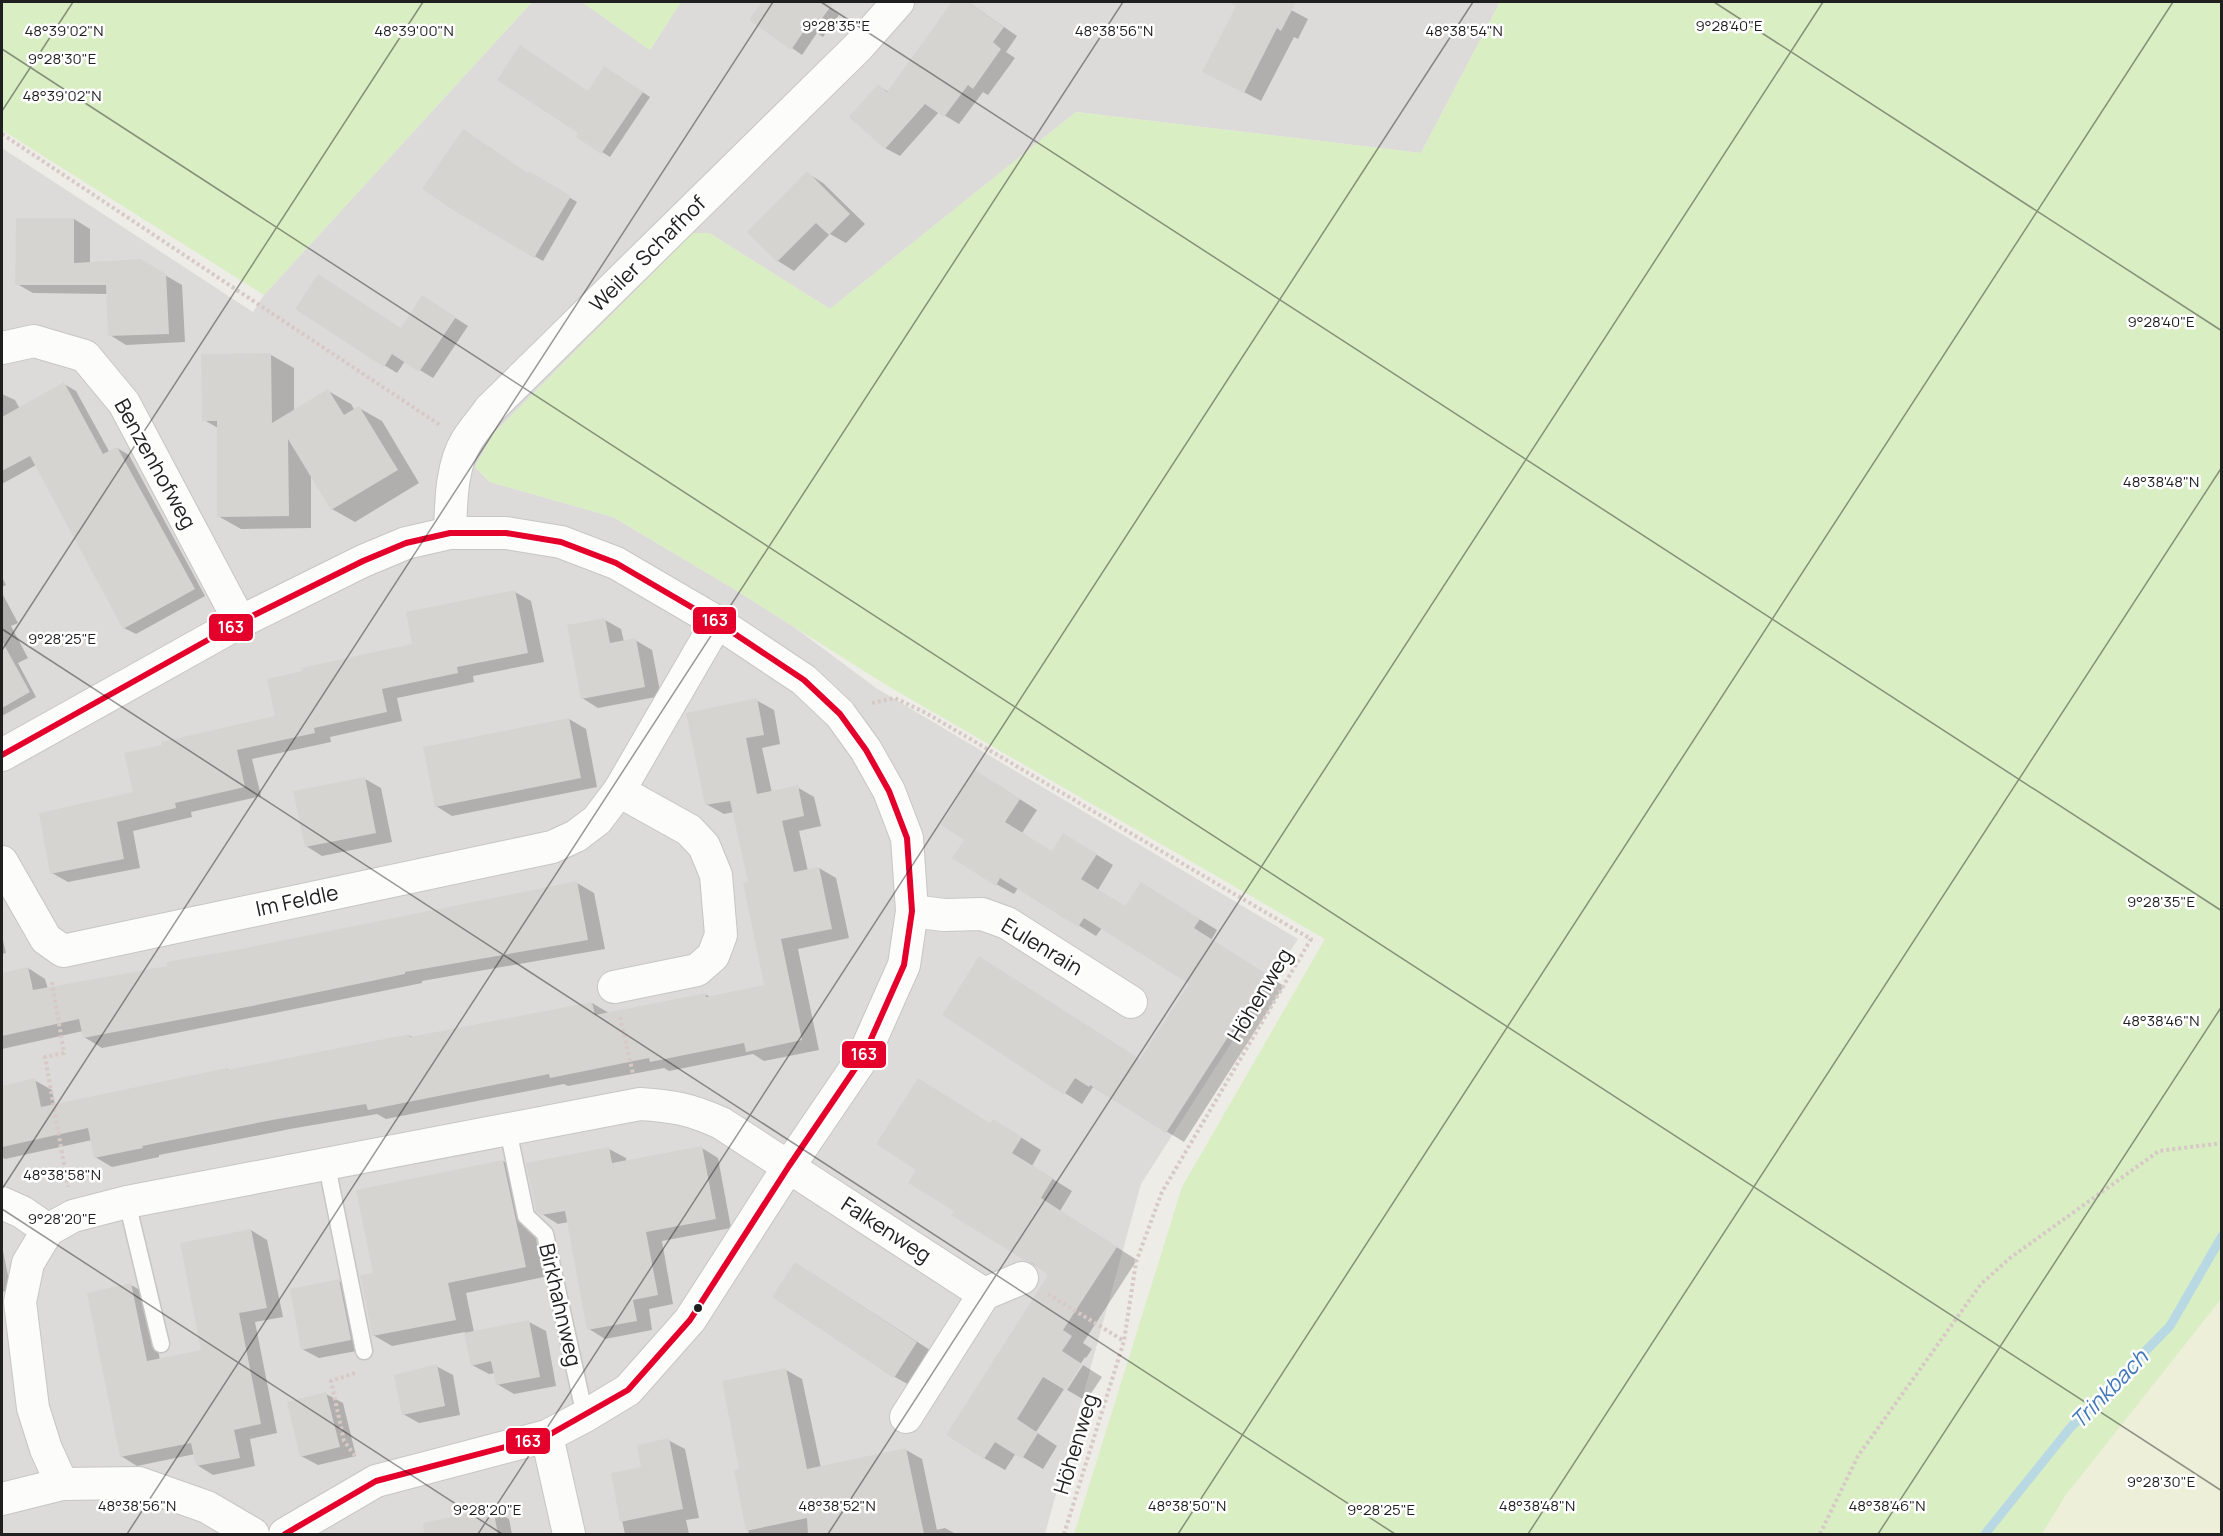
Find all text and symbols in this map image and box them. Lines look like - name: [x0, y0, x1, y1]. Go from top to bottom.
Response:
- text: 9°28'35"E: [802, 15, 870, 36]
- text: 9°28'40"E: [1695, 15, 1763, 36]
- text: 48°39'02"N: [25, 20, 103, 41]
- text: 48°39'00"N: [374, 20, 454, 41]
- text: 48°38'56"N: [1075, 20, 1153, 41]
- text: 48°38'54"N: [1425, 20, 1503, 41]
- text: 9°28'30"E: [28, 48, 96, 69]
- text: 48°39'02"N: [23, 85, 101, 106]
- street label: Weiler Schafhof: [583, 189, 712, 318]
- text: 9°28'40"E: [2127, 311, 2195, 332]
- street label: Benzenhofweg: [109, 393, 203, 534]
- text: 48°38'48"N: [2123, 471, 2199, 492]
- line badge: 163: [692, 606, 737, 635]
- text: 163: [702, 609, 728, 631]
- line badge: 163: [208, 613, 254, 642]
- text: 163: [218, 616, 244, 638]
- text: 9°28'25"E: [28, 628, 96, 649]
- street label: Im Feldle: [253, 878, 341, 922]
- text: 9°28'35"E: [2127, 891, 2195, 912]
- street label: Eulenrain: [997, 911, 1088, 981]
- street label: Höhenweg: [1220, 943, 1298, 1046]
- text: 48°38'46"N: [2122, 1010, 2200, 1031]
- line badge: 163: [841, 1040, 887, 1069]
- text: 163: [851, 1043, 877, 1065]
- text: 48°38'58"N: [23, 1164, 101, 1185]
- street label: Falkenweg: [836, 1190, 937, 1269]
- text: 9°28'20"E: [28, 1208, 96, 1229]
- street label: Birkhahnweg: [533, 1241, 589, 1369]
- unlabelled marker: [692, 1302, 704, 1314]
- water label: Trinkbach: [2064, 1342, 2155, 1435]
- street label: Höhenweg: [1046, 1390, 1104, 1498]
- line badge: 163: [505, 1427, 551, 1455]
- text: 163: [515, 1430, 541, 1452]
- text: 9°28'30"E: [2127, 1471, 2195, 1492]
- text: 48°38'56"N: [98, 1495, 176, 1516]
- text: 48°38'52"N: [798, 1495, 876, 1516]
- text: 48°38'50"N: [1148, 1495, 1226, 1516]
- text: 48°38'48"N: [1499, 1495, 1575, 1516]
- text: 48°38'46"N: [1848, 1495, 1926, 1516]
- text: 9°28'20"E: [453, 1499, 521, 1520]
- text: 9°28'25"E: [1347, 1499, 1415, 1520]

